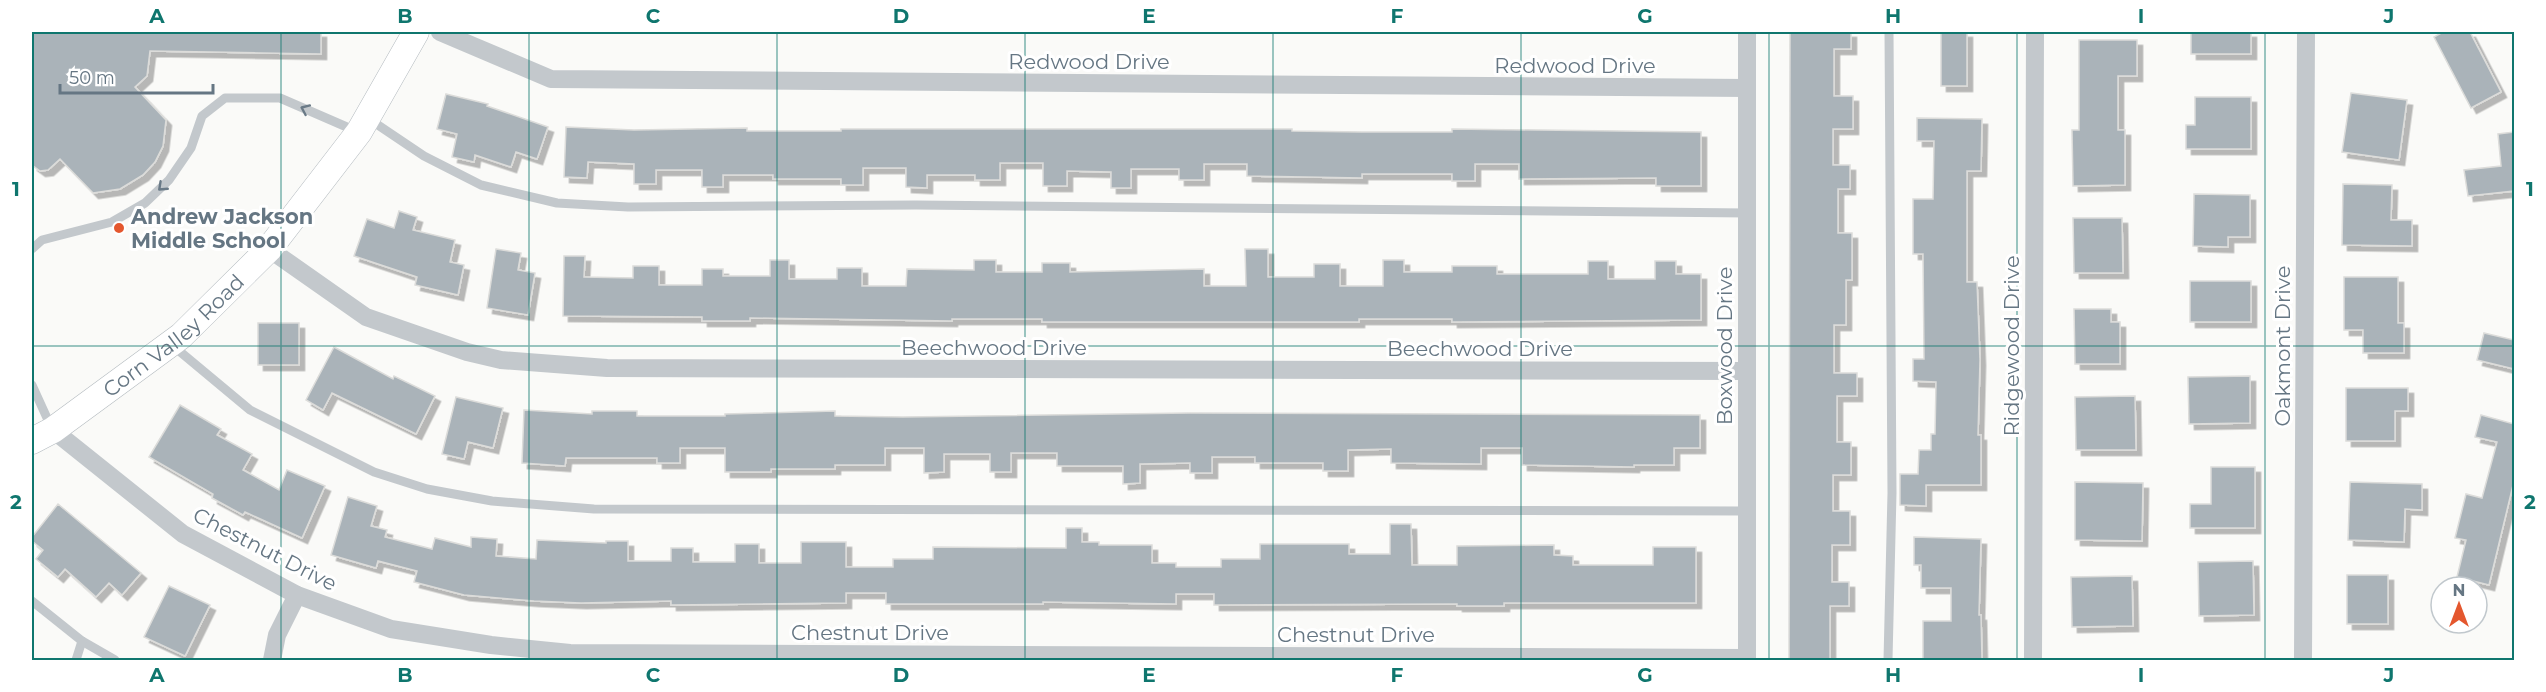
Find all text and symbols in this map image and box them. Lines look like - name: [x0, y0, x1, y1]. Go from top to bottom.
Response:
- text: A: [148, 4, 165, 28]
- text: B: [397, 4, 413, 28]
- text: C: [646, 4, 661, 28]
- text: D: [893, 4, 909, 28]
- text: E: [1142, 4, 1156, 28]
- text: F: [1391, 4, 1404, 28]
- text: G: [1637, 4, 1653, 28]
- text: H: [1885, 4, 1901, 28]
- text: I: [2138, 4, 2144, 28]
- text: J: [2383, 4, 2394, 28]
- street label: Redwood Drive: [1008, 49, 1170, 74]
- street label: Redwood Drive: [1494, 53, 1656, 78]
- scale bar: [60, 57, 213, 95]
- text: 50 m: [69, 67, 115, 89]
- one-way arrow: [300, 104, 311, 116]
- text: 1: [12, 177, 20, 201]
- text: 1: [2526, 177, 2534, 201]
- one-way arrow: [158, 180, 168, 191]
- place label: Andrew Jackson Middle School: [130, 204, 313, 253]
- marker: Andrew Jackson Middle School: [112, 221, 126, 235]
- street label: Ridgewood Drive: [1999, 255, 2024, 437]
- street label: Oakmont Drive: [2270, 265, 2295, 427]
- street label: Boxwood Drive: [1712, 267, 1737, 425]
- street label: Corn Valley Road: [98, 269, 249, 402]
- street label: Beechwood Drive: [901, 335, 1087, 360]
- street label: Beechwood Drive: [1387, 336, 1573, 361]
- text: 2: [10, 490, 22, 514]
- text: 2: [2524, 490, 2536, 514]
- street label: Chestnut Drive: [189, 502, 341, 596]
- north arrow: [2429, 575, 2489, 635]
- text: N: [2453, 581, 2465, 600]
- street label: Chestnut Drive: [791, 620, 949, 645]
- street label: Chestnut Drive: [1277, 622, 1435, 647]
- text: A: [148, 663, 165, 687]
- text: B: [397, 663, 413, 687]
- text: C: [646, 663, 661, 687]
- text: D: [893, 663, 909, 687]
- text: E: [1142, 663, 1156, 687]
- text: F: [1391, 663, 1404, 687]
- text: G: [1637, 663, 1653, 687]
- text: H: [1885, 663, 1901, 687]
- text: I: [2138, 663, 2144, 687]
- text: J: [2383, 663, 2394, 687]

